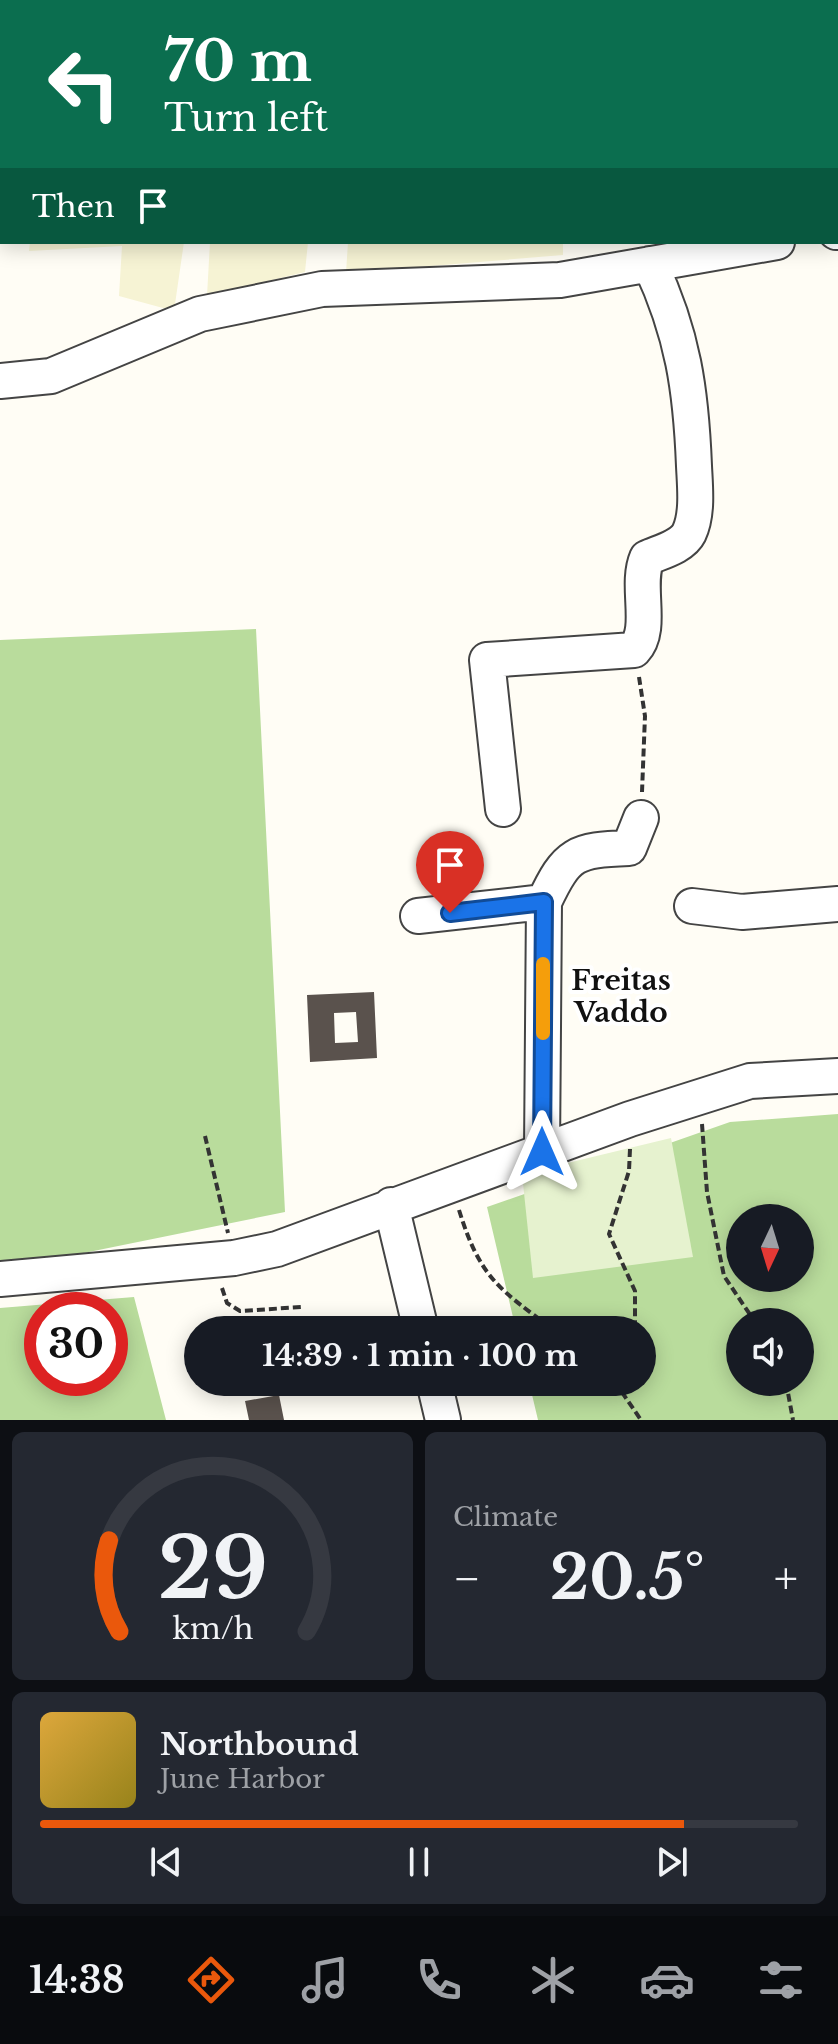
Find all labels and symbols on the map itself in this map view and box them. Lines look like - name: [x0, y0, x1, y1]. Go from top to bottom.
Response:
- pin: [416, 831, 484, 913]
- district label: Freitas Vaddo: [571, 963, 671, 1030]
- position arrow: [500, 1110, 584, 1194]
- north arrow: [726, 1204, 814, 1292]
- speed limit sign: 30: [24, 1292, 128, 1396]

